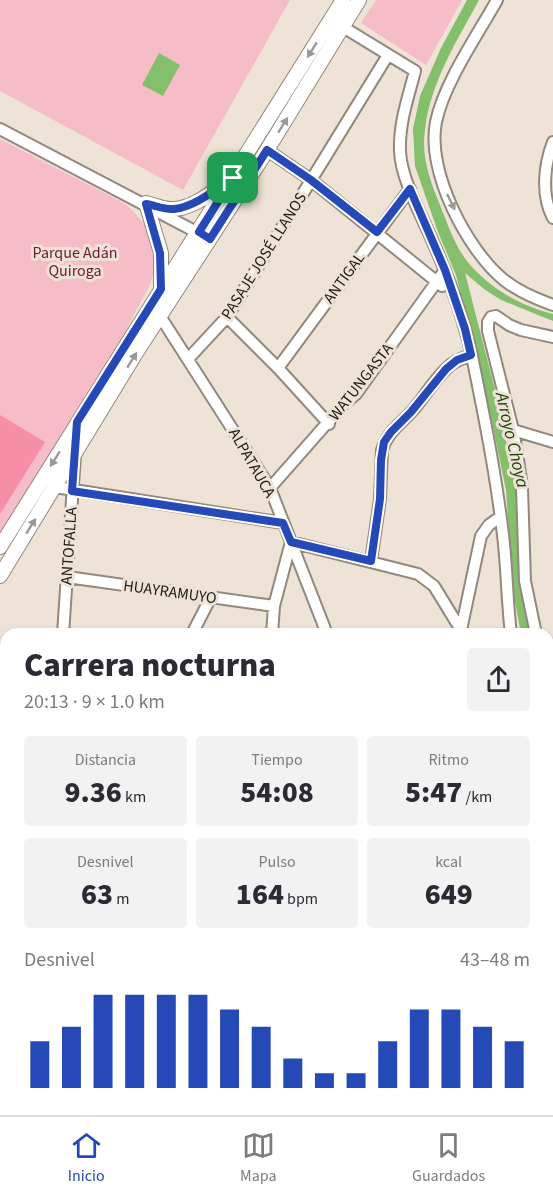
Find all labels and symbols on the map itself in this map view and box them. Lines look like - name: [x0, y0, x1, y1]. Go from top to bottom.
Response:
- one-way arrow: [306, 42, 317, 58]
- one-way arrow: [277, 117, 288, 133]
- pin: [207, 152, 258, 203]
- street label: PASAJE JOSÉ LLANOS: [216, 188, 312, 324]
- one-way arrow: [446, 194, 455, 211]
- park label: Parque Adán Quiroga: [33, 242, 117, 282]
- street label: ANTIGAL: [318, 248, 370, 308]
- street label: WATUNGASTA: [324, 338, 398, 425]
- one-way arrow: [127, 352, 138, 368]
- water label: Arroyo Choya: [489, 389, 535, 491]
- street label: ALPATAUCA: [223, 424, 281, 502]
- one-way arrow: [49, 451, 60, 467]
- street label: ANTOFALLA: [55, 506, 83, 586]
- one-way arrow: [25, 518, 36, 534]
- street label: HUAYRAMUYO: [122, 575, 218, 609]

